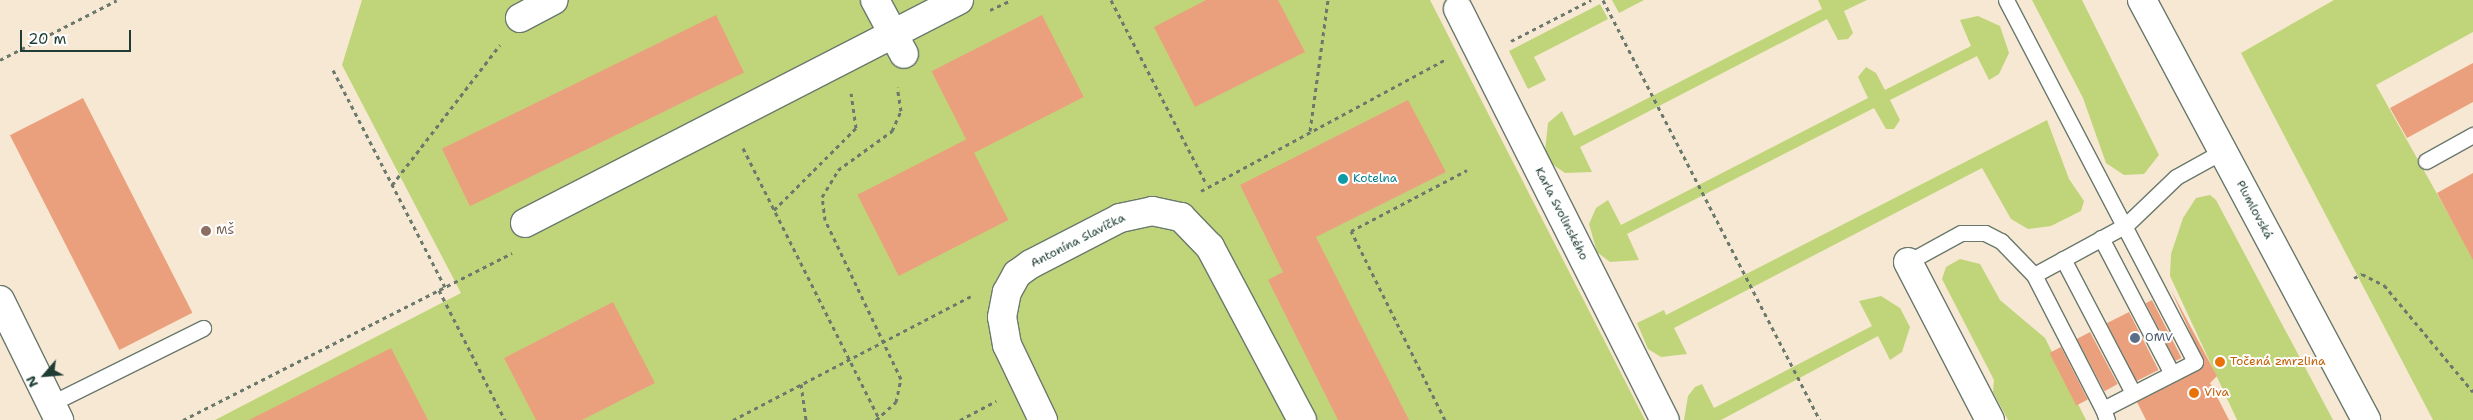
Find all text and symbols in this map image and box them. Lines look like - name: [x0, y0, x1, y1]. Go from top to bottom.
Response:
- scale bar: [22, 20, 134, 52]
- text: 20 m: [28, 29, 67, 49]
- street label: Karla Svolinského: [1531, 165, 1591, 263]
- place label: Kotelna: [1353, 172, 1397, 186]
- marker: Kotelna: [1337, 173, 1349, 185]
- street label: Plumlovská: [2233, 178, 2275, 242]
- street label: Antonína Slavíčka: [1028, 211, 1128, 271]
- place label: MŠ: [216, 224, 234, 238]
- marker: MŠ: [200, 225, 212, 237]
- place label: OMV: [2145, 331, 2173, 345]
- marker: OMV: [2129, 332, 2141, 344]
- north arrow: [20, 350, 70, 400]
- place label: Točená zmrzlina: [2230, 355, 2326, 369]
- marker: Točená zmrzlina: [2214, 356, 2226, 368]
- text: N: [21, 373, 42, 391]
- place label: Viva: [2204, 386, 2229, 400]
- marker: Viva: [2188, 387, 2200, 399]

